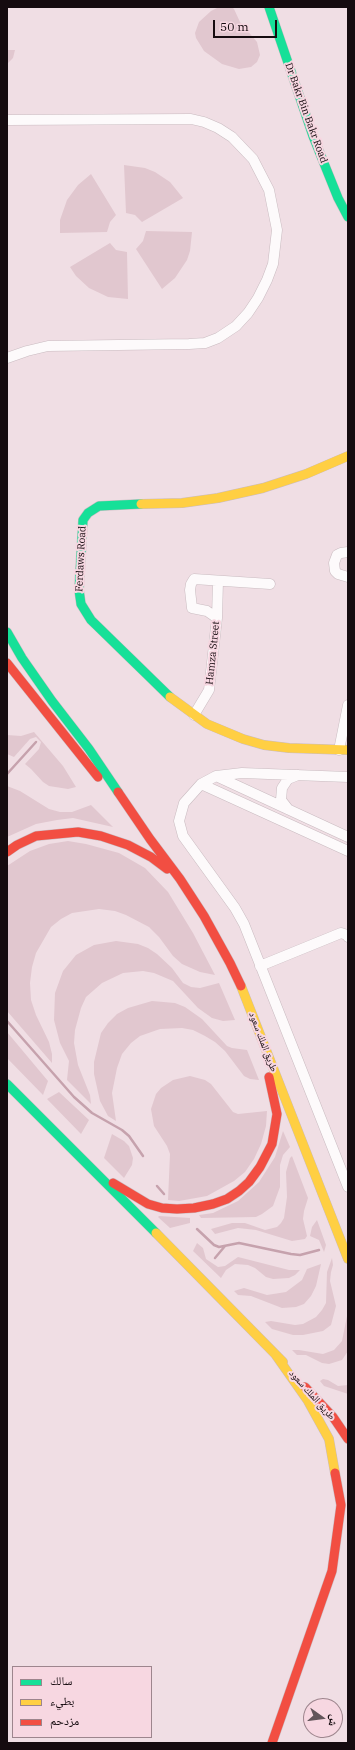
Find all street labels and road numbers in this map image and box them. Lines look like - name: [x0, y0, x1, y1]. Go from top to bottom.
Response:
- street label: Dr Bakr Bin Bakr Road: [282, 61, 330, 165]
- street label: Ferdaws Road: [73, 526, 89, 592]
- street label: Hamza Street: [204, 621, 222, 685]
- street label: طريق الملك سعود: [246, 1010, 280, 1074]
- street label: طريق الملك سعود: [286, 1368, 338, 1422]

